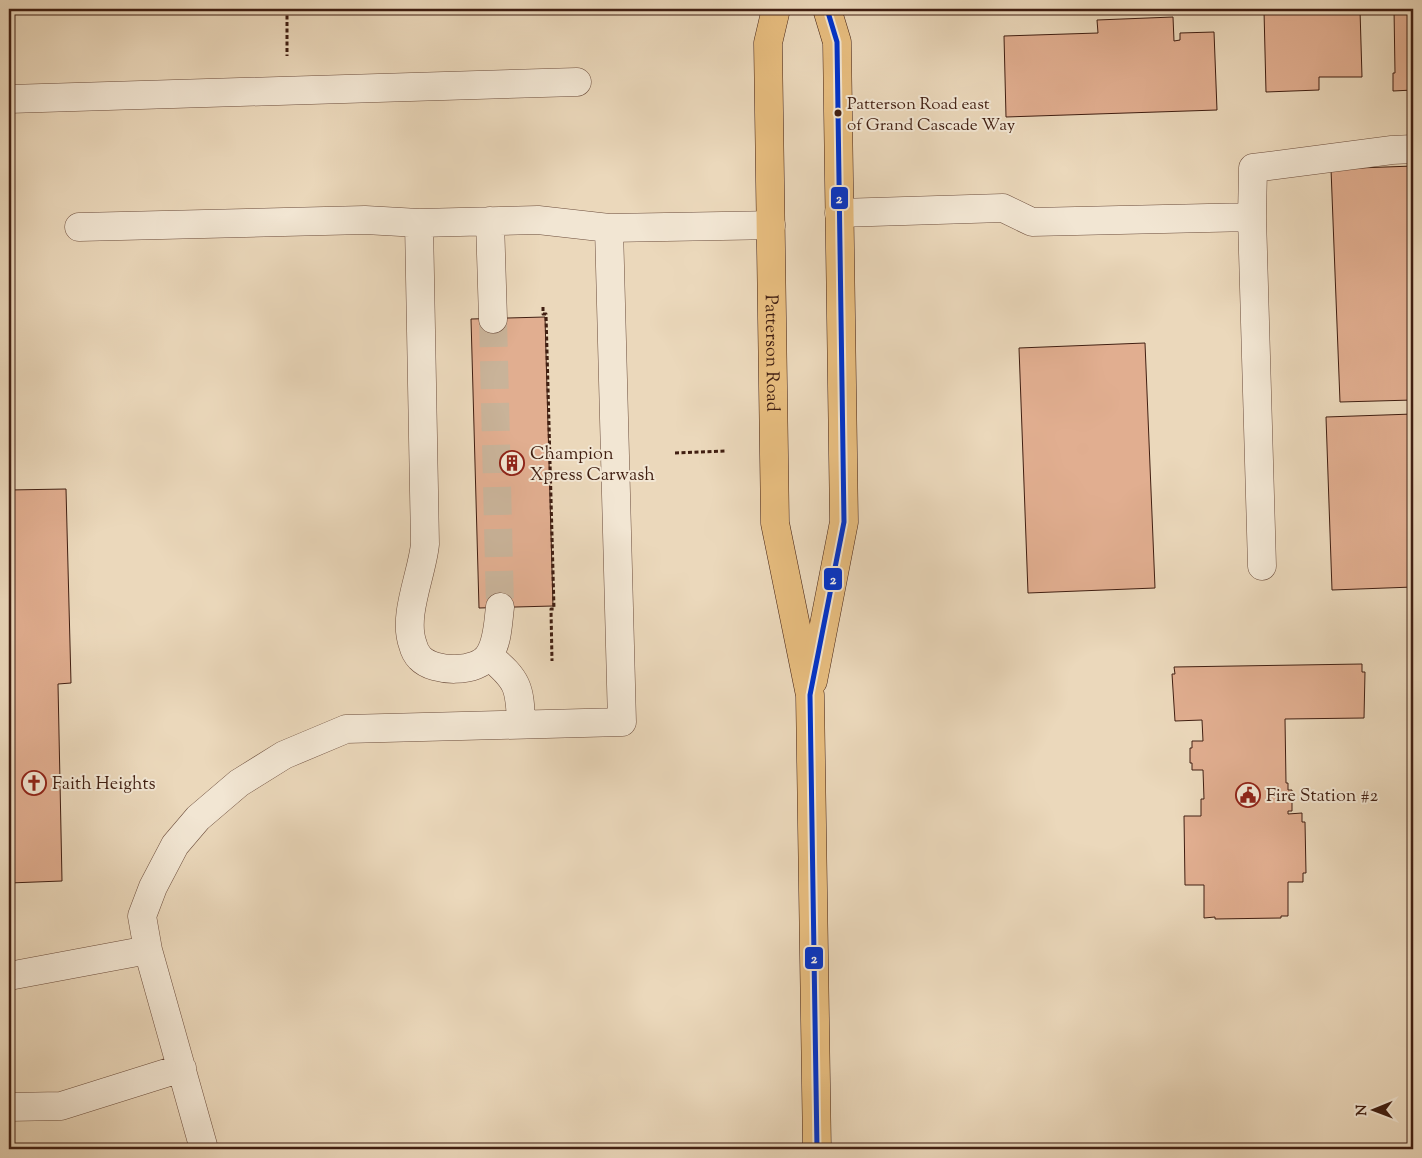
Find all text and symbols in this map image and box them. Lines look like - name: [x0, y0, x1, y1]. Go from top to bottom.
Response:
- place label: Patterson Road east of Grand Cascade Way: [847, 93, 1016, 138]
- marker: Patterson Road east of Grand Cascade Way: [833, 108, 843, 118]
- line badge: 2: [830, 186, 849, 210]
- text: 2: [836, 190, 843, 210]
- street label: Patterson Road: [757, 294, 784, 412]
- place label: Champion Xpress Carwash: [530, 442, 655, 489]
- building icon: Champion Xpress Carwash: [499, 450, 525, 476]
- line badge: 2: [823, 567, 843, 591]
- text: 2: [830, 571, 837, 591]
- church icon: Faith Heights: [21, 770, 47, 796]
- place label: Faith Heights: [52, 772, 156, 798]
- public building icon: Fire Station #2: [1235, 782, 1261, 808]
- place label: Fire Station #2: [1266, 784, 1379, 810]
- line badge: 2: [804, 946, 824, 970]
- text: 2: [811, 950, 818, 970]
- north arrow: [1350, 1086, 1400, 1136]
- text: N: [1353, 1104, 1373, 1116]

